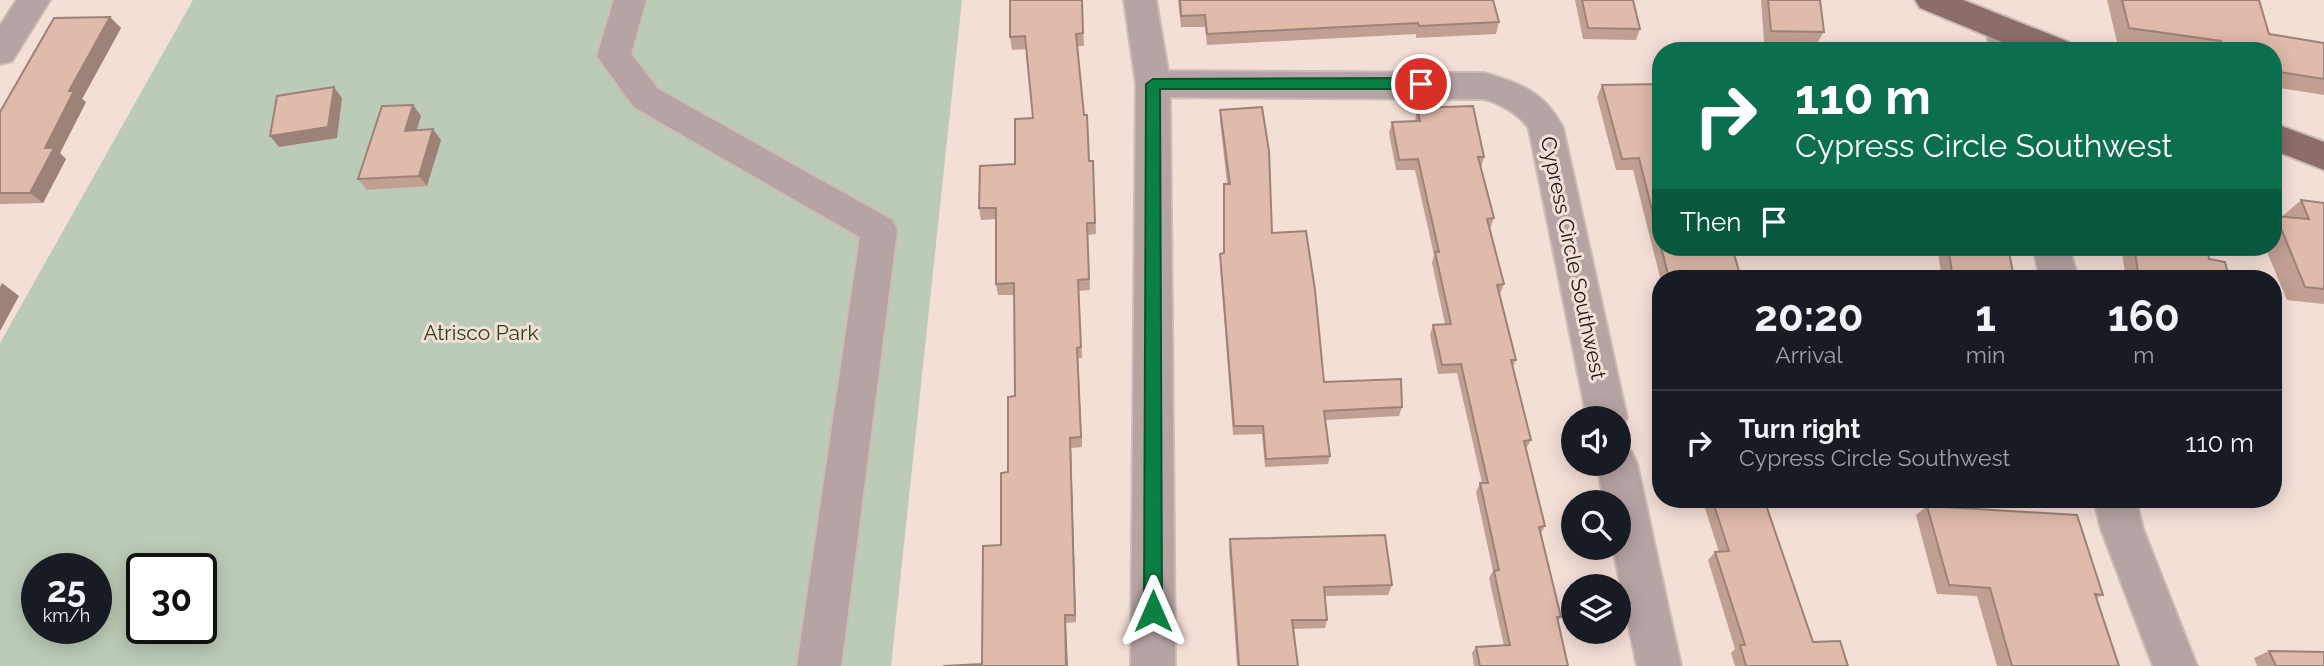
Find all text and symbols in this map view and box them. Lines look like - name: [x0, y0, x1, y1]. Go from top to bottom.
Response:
- pin: [1391, 54, 1451, 114]
- icon: arrive: [1402, 65, 1440, 103]
- text: 110 m: [1795, 68, 1931, 125]
- icon: right: [1680, 70, 1771, 161]
- text: Cypress Circle Southwest: [1795, 127, 2172, 164]
- street label: Cypress Circle Southwest: [1536, 134, 1611, 382]
- icon: arrive: [1755, 203, 1793, 241]
- text: Then: [1680, 207, 1741, 237]
- text: 20:20: [1754, 292, 1864, 341]
- text: 1: [1975, 292, 1996, 341]
- text: 160: [2108, 292, 2180, 341]
- park label: Atrisco Park: [423, 320, 539, 345]
- text: Arrival: [1775, 341, 1843, 368]
- text: min: [1966, 341, 2005, 368]
- text: m: [2133, 341, 2154, 368]
- map controls: [1561, 406, 1631, 644]
- button: sound: [1561, 406, 1631, 476]
- text: Turn right: [1739, 414, 1860, 444]
- icon: right: [1680, 424, 1718, 462]
- text: 110 m: [2185, 428, 2254, 458]
- text: Cypress Circle Southwest: [1739, 444, 2010, 471]
- button: search: [1561, 490, 1631, 560]
- speed limit sign: 30: [126, 553, 217, 644]
- text: 25: [47, 569, 86, 610]
- position arrow: [1116, 574, 1190, 648]
- button: layers: [1561, 574, 1631, 644]
- text: km/h: [43, 605, 90, 626]

